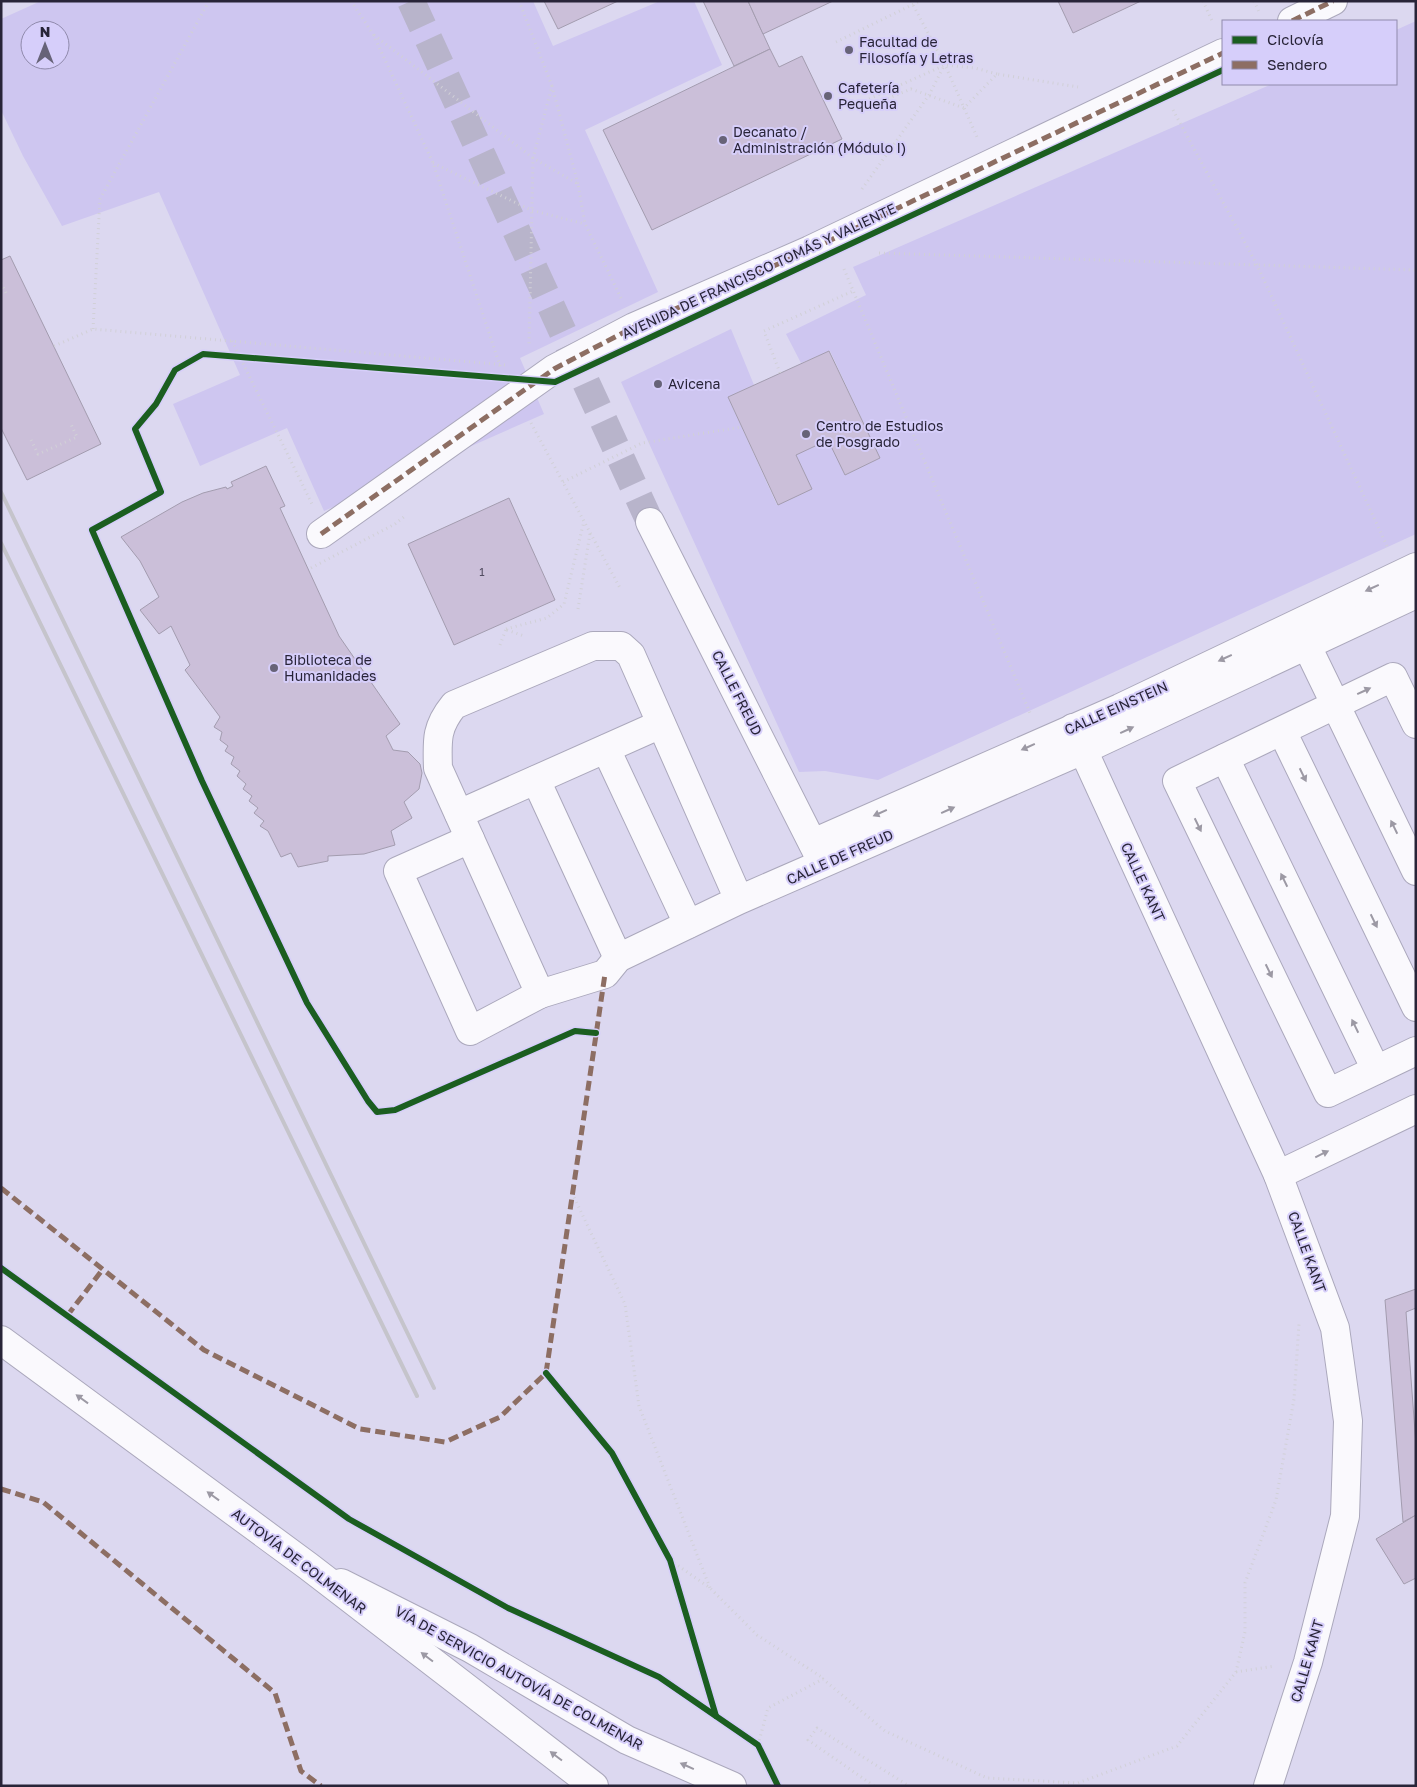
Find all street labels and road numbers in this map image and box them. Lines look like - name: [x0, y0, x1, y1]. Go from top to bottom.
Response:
- street label: AVENIDA DE FRANCISCO TOMÁS Y VALIENTE: [619, 199, 899, 342]
- street label: CALLE FREUD: [709, 647, 766, 738]
- street label: CALLE EINSTEIN: [1062, 677, 1170, 738]
- street label: CALLE DE FREUD: [784, 825, 896, 888]
- street label: CALLE KANT: [1118, 840, 1169, 924]
- street label: CALLE KANT: [1285, 1209, 1330, 1295]
- street label: AUTOVÍA DE COLMENAR: [229, 1504, 370, 1617]
- street label: VÍA DE SERVICIO AUTOVÍA DE COLMENAR: [392, 1602, 646, 1753]
- street label: CALLE KANT: [1287, 1617, 1327, 1704]

